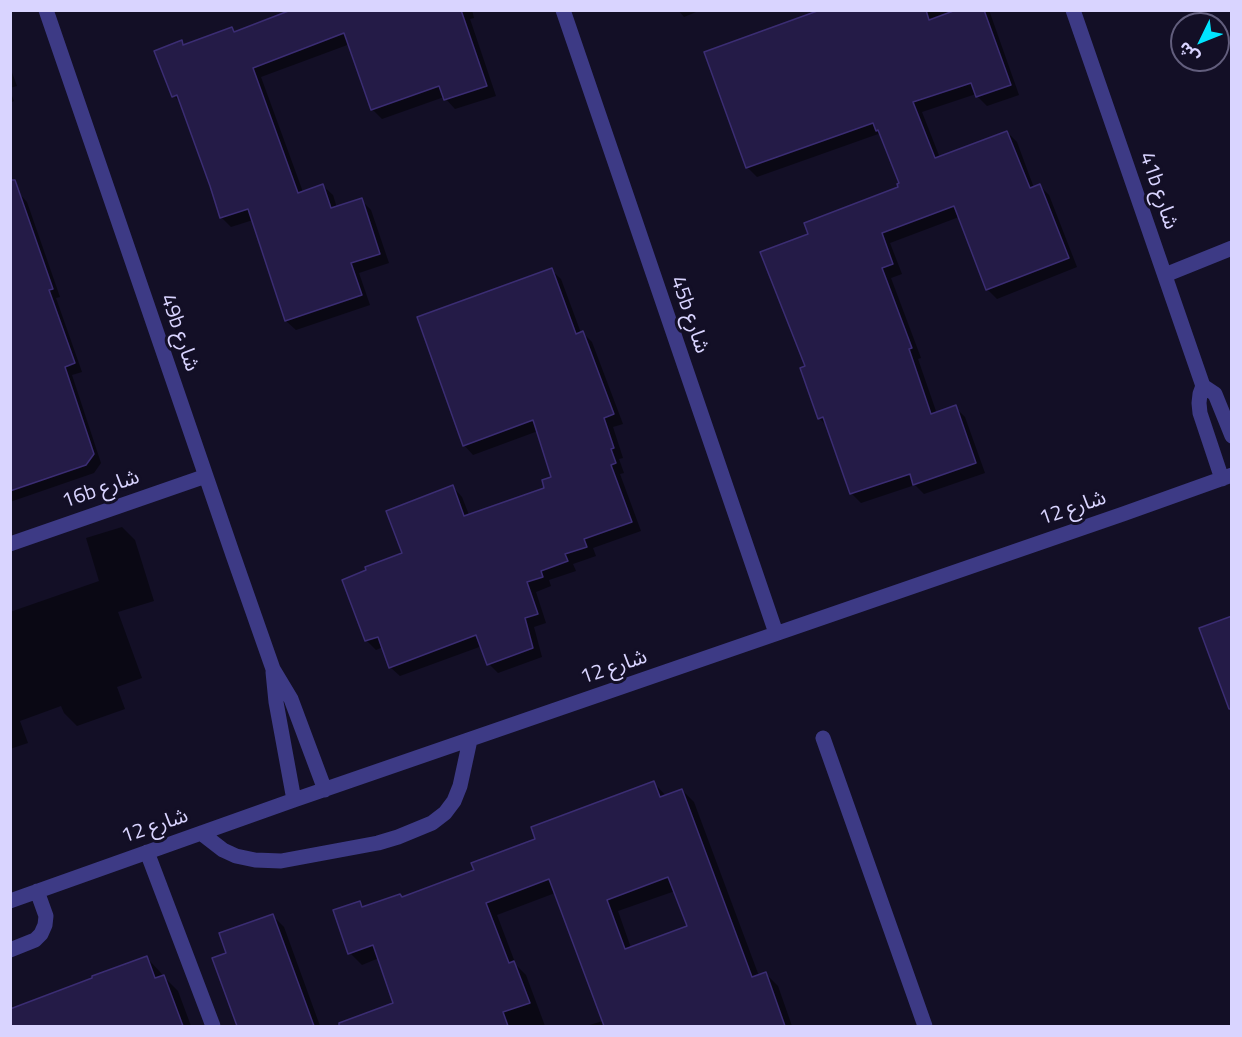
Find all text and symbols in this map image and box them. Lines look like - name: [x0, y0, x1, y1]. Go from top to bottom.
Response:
- north arrow: [1170, 12, 1230, 72]
- text: ش: [1172, 37, 1205, 69]
- street label: 41b شارع: [1133, 149, 1183, 233]
- street label: 45b شارع: [664, 273, 714, 357]
- street label: 49b شارع: [154, 291, 204, 375]
- street label: 16b شارع: [59, 465, 143, 515]
- street label: شارع 12: [1036, 486, 1110, 532]
- street label: شارع 12: [577, 645, 651, 691]
- street label: شارع 12: [118, 804, 192, 850]

